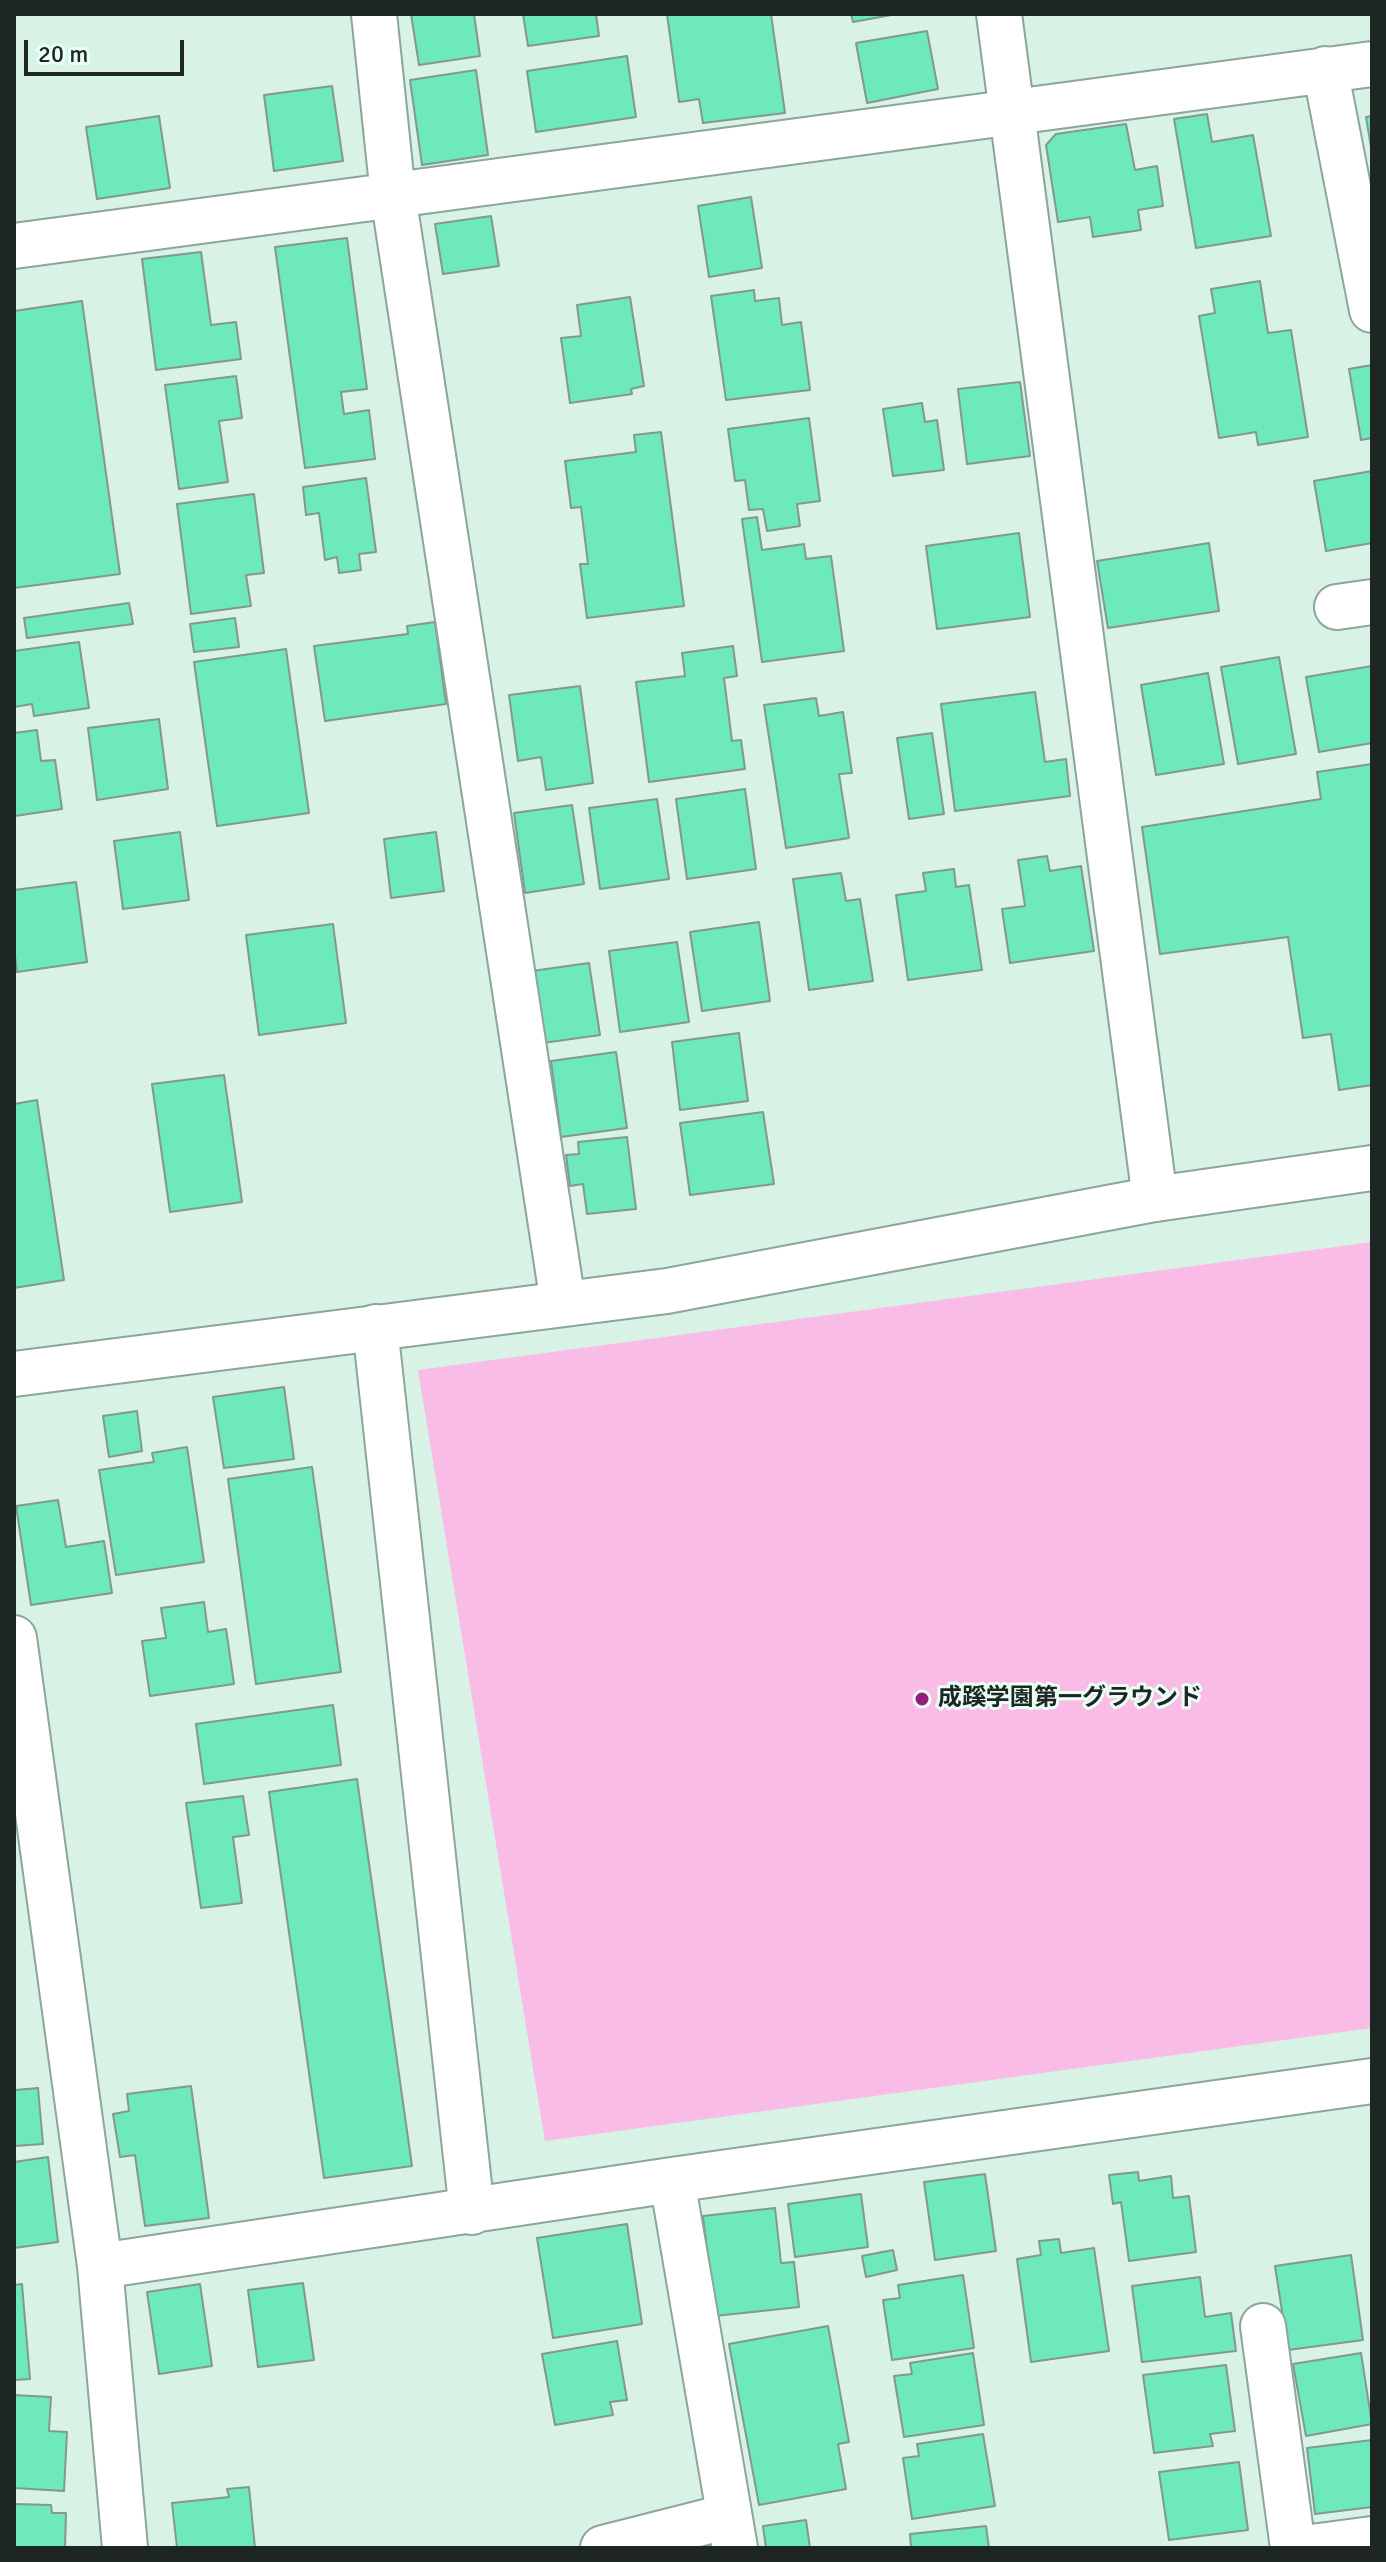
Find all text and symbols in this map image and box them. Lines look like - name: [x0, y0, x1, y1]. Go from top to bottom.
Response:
- scale bar: [28, 24, 188, 74]
- text: 20 m: [38, 39, 88, 69]
- place label: 成蹊学園第一グラウンド: [938, 1685, 1202, 1713]
- marker: 成蹊学園第一グラウンド: [913, 1690, 931, 1708]

